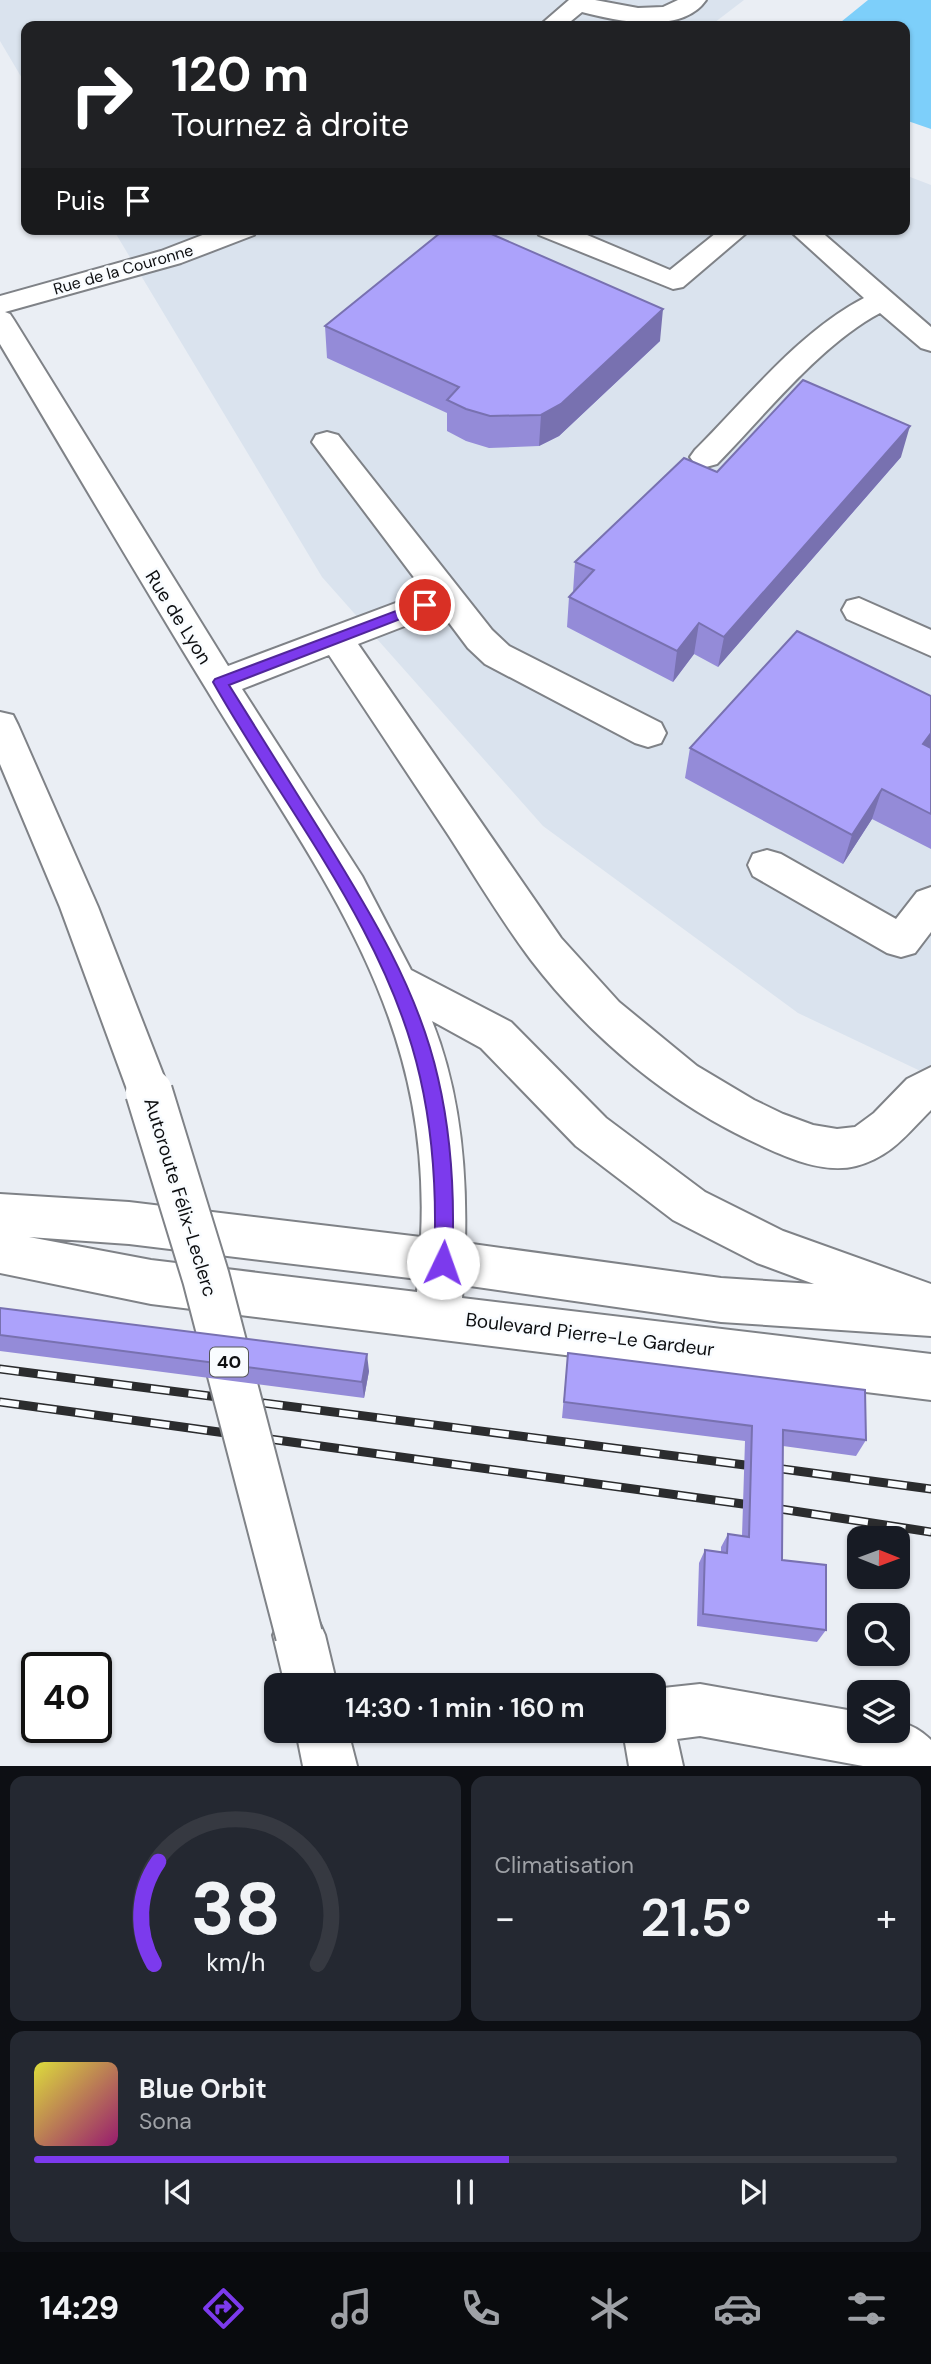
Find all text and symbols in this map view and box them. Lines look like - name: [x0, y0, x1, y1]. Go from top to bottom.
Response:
- text: 120 m: [171, 42, 309, 106]
- icon: right: [56, 49, 147, 140]
- text: Tournez à droite: [171, 104, 409, 146]
- icon: arrive: [119, 182, 157, 220]
- text: Puis: [56, 184, 105, 218]
- street label: Rue de la Couronne: [51, 239, 196, 300]
- street label: Rue de Lyon: [140, 565, 217, 669]
- pin: [395, 575, 455, 635]
- icon: arrive: [406, 586, 444, 624]
- street label: Autoroute Félix-Leclerc: [138, 1095, 223, 1300]
- position arrow: [406, 1226, 480, 1300]
- street label: Boulevard Pierre-Le Gardeur: [464, 1307, 716, 1362]
- road number: 40: [210, 1348, 248, 1377]
- north arrow: [847, 1526, 910, 1589]
- map controls: [847, 1526, 910, 1743]
- button: search: [847, 1603, 910, 1666]
- speed limit sign: 40: [21, 1652, 112, 1743]
- button: layers: [847, 1680, 910, 1743]
- text: 14:30 · 1 min · 160 m: [345, 1691, 585, 1725]
- text: Climatisation: [495, 1850, 634, 1880]
- text: 38: [190, 1863, 280, 1958]
- text: 21.5°: [640, 1884, 751, 1952]
- text: −: [495, 1893, 515, 1943]
- text: +: [876, 1893, 897, 1943]
- text: km/h: [206, 1946, 265, 1979]
- text: Blue Orbit: [139, 2072, 267, 2106]
- text: Sona: [139, 2106, 192, 2136]
- icon: previous: [159, 2173, 197, 2211]
- icon: pause: [446, 2173, 484, 2211]
- icon: next: [734, 2173, 772, 2211]
- icon: directions: [199, 2284, 248, 2333]
- icon: music: [327, 2284, 376, 2333]
- icon: phone: [456, 2284, 505, 2333]
- icon: climate: [585, 2284, 634, 2333]
- icon: car: [713, 2284, 762, 2333]
- icon: filters: [842, 2284, 891, 2333]
- text: 14:29: [40, 2287, 119, 2329]

